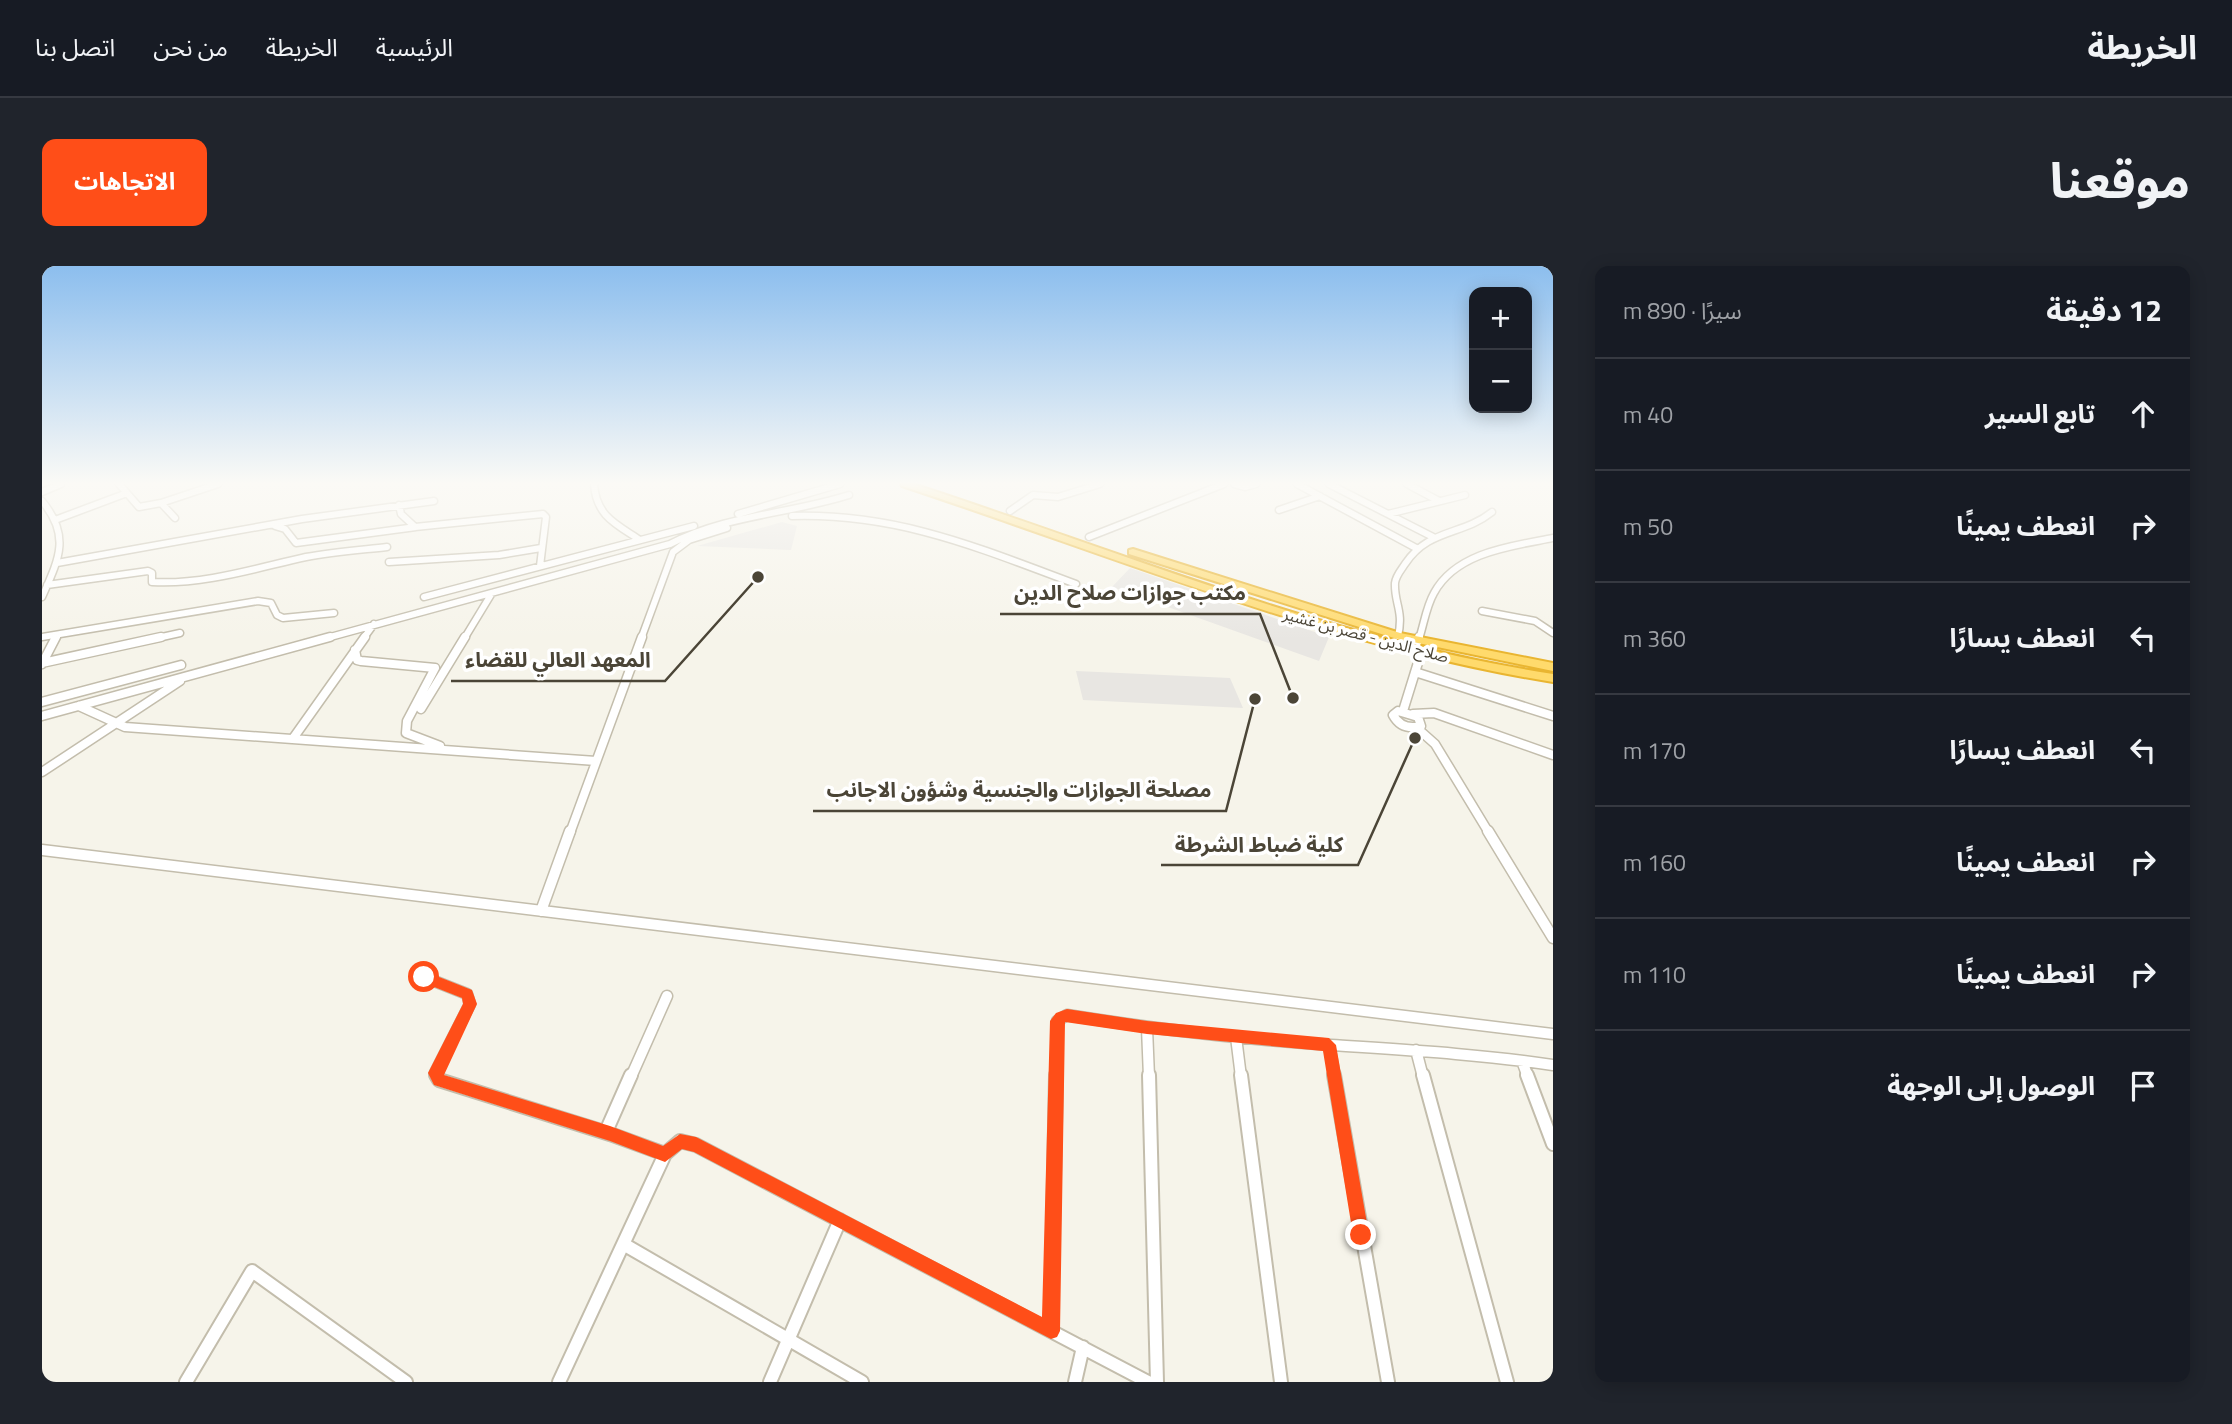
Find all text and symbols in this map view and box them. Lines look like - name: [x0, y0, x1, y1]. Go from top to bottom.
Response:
- text: الخريطة: [2087, 22, 2197, 72]
- text: اتصل بنا: [35, 29, 115, 65]
- text: من نحن: [153, 29, 228, 65]
- text: الخريطة: [266, 29, 338, 65]
- text: الرئيسية: [376, 29, 453, 65]
- button: الاتجاهات: [42, 139, 207, 226]
- text: موقعنا: [2050, 142, 2190, 217]
- map controls: [1469, 287, 1532, 413]
- button: +: [1469, 287, 1532, 350]
- text: 12 دقيقة: [2046, 287, 2162, 333]
- text: سيرًا · 890 m: [1623, 293, 1742, 328]
- button: −: [1469, 350, 1532, 413]
- text: تابع السير: [1985, 394, 2095, 433]
- icon: ahead: [2124, 395, 2162, 433]
- text: 40 m: [1623, 397, 1673, 432]
- text: انعطف يمينًا: [1956, 506, 2095, 545]
- icon: right: [2124, 507, 2162, 545]
- text: 50 m: [1623, 509, 1673, 544]
- callout: مكتب جوازات صلاح الدين: [1000, 572, 1260, 614]
- text: مكتب جوازات صلاح الدين: [1014, 576, 1246, 608]
- street label: صلاح الدين - قصر بن غشير: [1279, 601, 1451, 670]
- text: انعطف يسارًا: [1950, 618, 2095, 657]
- icon: left: [2124, 619, 2162, 657]
- text: 360 m: [1623, 621, 1686, 656]
- callout: المعهد العالي للقضاء: [451, 639, 665, 681]
- text: المعهد العالي للقضاء: [465, 643, 651, 677]
- text: انعطف يسارًا: [1950, 730, 2095, 769]
- icon: left: [2124, 731, 2162, 769]
- text: 170 m: [1623, 733, 1686, 768]
- callout: مصلحة الجوازات والجنسية وشؤون الاجانب: [813, 769, 1226, 811]
- text: مصلحة الجوازات والجنسية وشؤون الاجانب: [826, 773, 1212, 805]
- callout: كلية ضباط الشرطة: [1161, 823, 1358, 865]
- text: كلية ضباط الشرطة: [1175, 828, 1344, 860]
- text: انعطف يمينًا: [1956, 842, 2095, 881]
- icon: right: [2124, 843, 2162, 881]
- text: 160 m: [1623, 845, 1686, 880]
- text: انعطف يمينًا: [1956, 954, 2095, 993]
- icon: right: [2124, 955, 2162, 993]
- text: 110 m: [1623, 957, 1686, 992]
- route start: [408, 961, 439, 992]
- text: الوصول إلى الوجهة: [1887, 1066, 2095, 1105]
- icon: arrive: [2124, 1067, 2162, 1105]
- route end: [1345, 1219, 1376, 1250]

